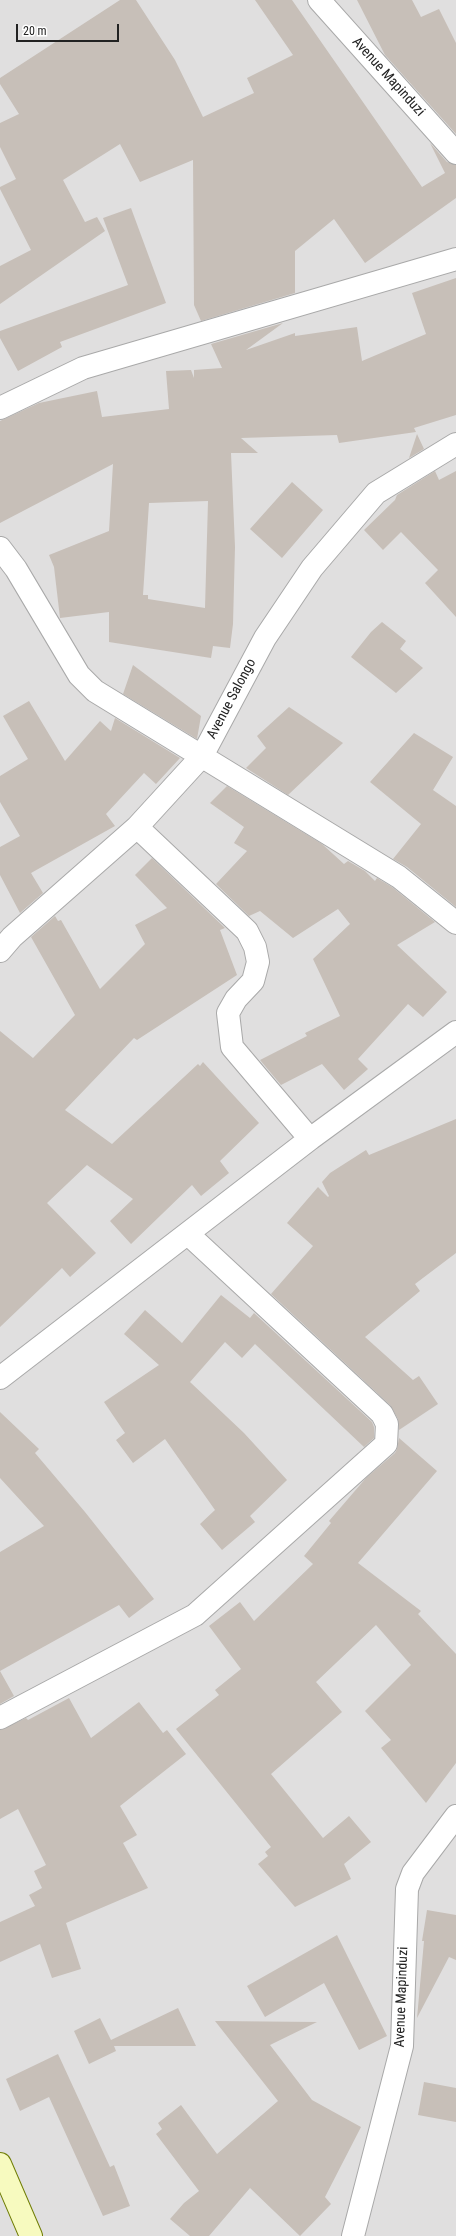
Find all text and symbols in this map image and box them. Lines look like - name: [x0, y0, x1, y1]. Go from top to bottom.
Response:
- scale bar: [18, 16, 121, 42]
- text: 20 m: [23, 24, 47, 38]
- street label: Avenue Mapinduzi: [348, 34, 428, 120]
- street label: Avenue Salongo: [204, 656, 260, 742]
- street label: Avenue Mapinduzi: [392, 1946, 412, 2048]

